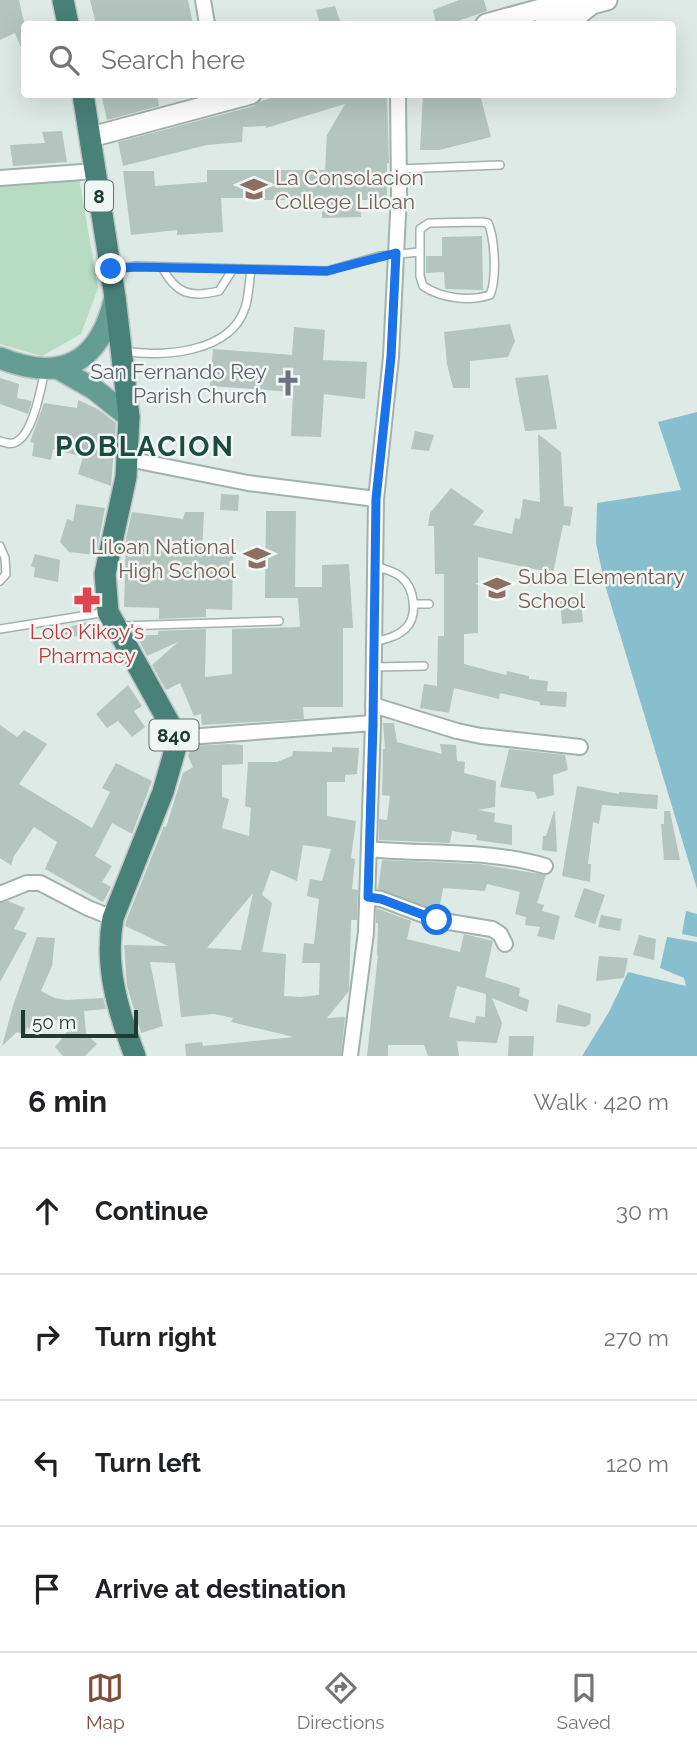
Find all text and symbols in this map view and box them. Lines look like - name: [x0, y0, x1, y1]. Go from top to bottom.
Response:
- search box: [21, 21, 676, 98]
- icon: search: [45, 41, 83, 79]
- text: Search here: [101, 45, 245, 75]
- place label: La Consolacion College Liloan: [275, 165, 424, 214]
- school or university icon: La Consolacion College Liloan: [239, 174, 269, 204]
- road number: 8: [85, 180, 113, 212]
- route end: [95, 253, 126, 284]
- place label: San Fernando Rey Parish Church: [90, 359, 267, 408]
- church icon: San Fernando Rey Parish Church: [273, 368, 303, 398]
- district label: POBLACION: [55, 430, 235, 463]
- place label: Liloan National High School: [91, 534, 236, 583]
- school or university icon: Liloan National High School: [242, 543, 272, 573]
- place label: Suba Elementary School: [518, 564, 685, 613]
- school or university icon: Suba Elementary School: [482, 573, 512, 603]
- pharmacy icon: Lolo Kikoy's Pharmacy: [72, 585, 102, 615]
- place label: Lolo Kikoy's Pharmacy: [30, 619, 144, 668]
- road number: 840: [150, 720, 198, 750]
- route start: [421, 904, 452, 935]
- scale bar: [21, 1007, 138, 1039]
- text: 50 m: [32, 1011, 76, 1033]
- text: 6 min: [28, 1084, 107, 1119]
- text: Walk · 420 m: [533, 1088, 669, 1115]
- icon: ahead: [28, 1192, 66, 1230]
- text: Continue: [95, 1196, 208, 1226]
- text: 30 m: [616, 1198, 669, 1225]
- icon: right: [28, 1318, 66, 1356]
- text: Turn right: [95, 1322, 216, 1352]
- text: 270 m: [604, 1324, 669, 1351]
- icon: left: [28, 1444, 66, 1482]
- text: Turn left: [95, 1448, 201, 1478]
- text: 120 m: [606, 1450, 669, 1477]
- icon: arrive: [28, 1570, 66, 1608]
- text: Arrive at destination: [95, 1574, 346, 1604]
- tab: Map: [86, 1669, 125, 1733]
- tab: Directions: [297, 1669, 385, 1733]
- tab: Saved: [557, 1669, 611, 1733]

